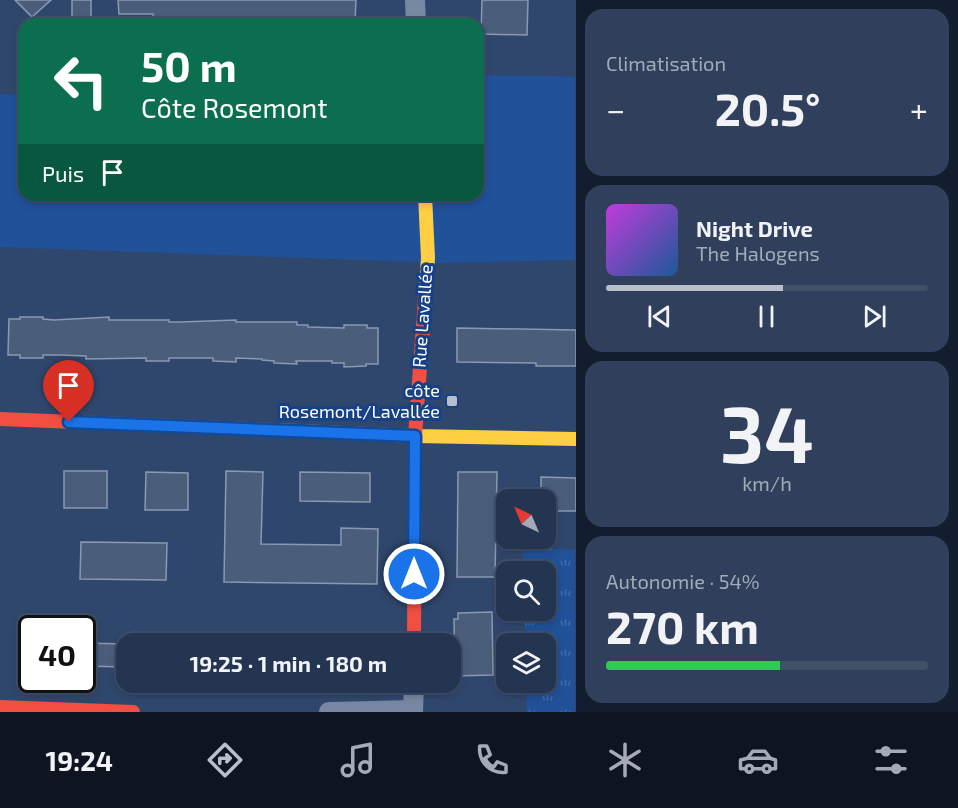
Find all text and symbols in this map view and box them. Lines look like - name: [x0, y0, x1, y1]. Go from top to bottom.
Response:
- text: 50 m: [141, 40, 237, 90]
- icon: left: [42, 42, 120, 120]
- text: Climatisation: [606, 51, 726, 75]
- text: 20.5°: [715, 81, 820, 135]
- text: −: [606, 89, 625, 129]
- text: +: [910, 89, 928, 129]
- text: Côte Rosemont: [141, 91, 328, 123]
- icon: arrive: [96, 156, 129, 189]
- text: Puis: [42, 160, 84, 186]
- text: Night Drive: [696, 215, 813, 241]
- text: The Halogens: [696, 241, 820, 265]
- street label: Rue Lavallée: [407, 264, 437, 368]
- icon: previous: [643, 300, 676, 333]
- icon: pause: [750, 300, 783, 333]
- icon: next: [858, 300, 891, 333]
- pin: [43, 360, 94, 422]
- icon: arrive: [52, 369, 85, 402]
- place label: côte Rosemont/Lavallée: [279, 379, 440, 422]
- text: 34: [720, 385, 814, 479]
- marker: côte Rosemont/Lavallée: [445, 394, 459, 408]
- text: km/h: [742, 471, 792, 495]
- north arrow: [496, 489, 556, 549]
- map controls: [496, 489, 556, 693]
- position arrow: [382, 542, 446, 606]
- button: search: [496, 561, 556, 621]
- text: Autonomie · 54%: [606, 569, 760, 593]
- text: 270 km: [606, 599, 759, 653]
- speed limit sign: 40: [18, 615, 96, 693]
- button: layers: [496, 633, 556, 693]
- text: 19:25 · 1 min · 180 m: [190, 650, 387, 676]
- icon: directions: [204, 739, 246, 781]
- icon: music: [337, 739, 379, 781]
- icon: phone: [471, 739, 513, 781]
- icon: climate: [604, 739, 646, 781]
- icon: car: [737, 739, 779, 781]
- icon: filters: [870, 739, 912, 781]
- text: 19:24: [46, 744, 113, 776]

